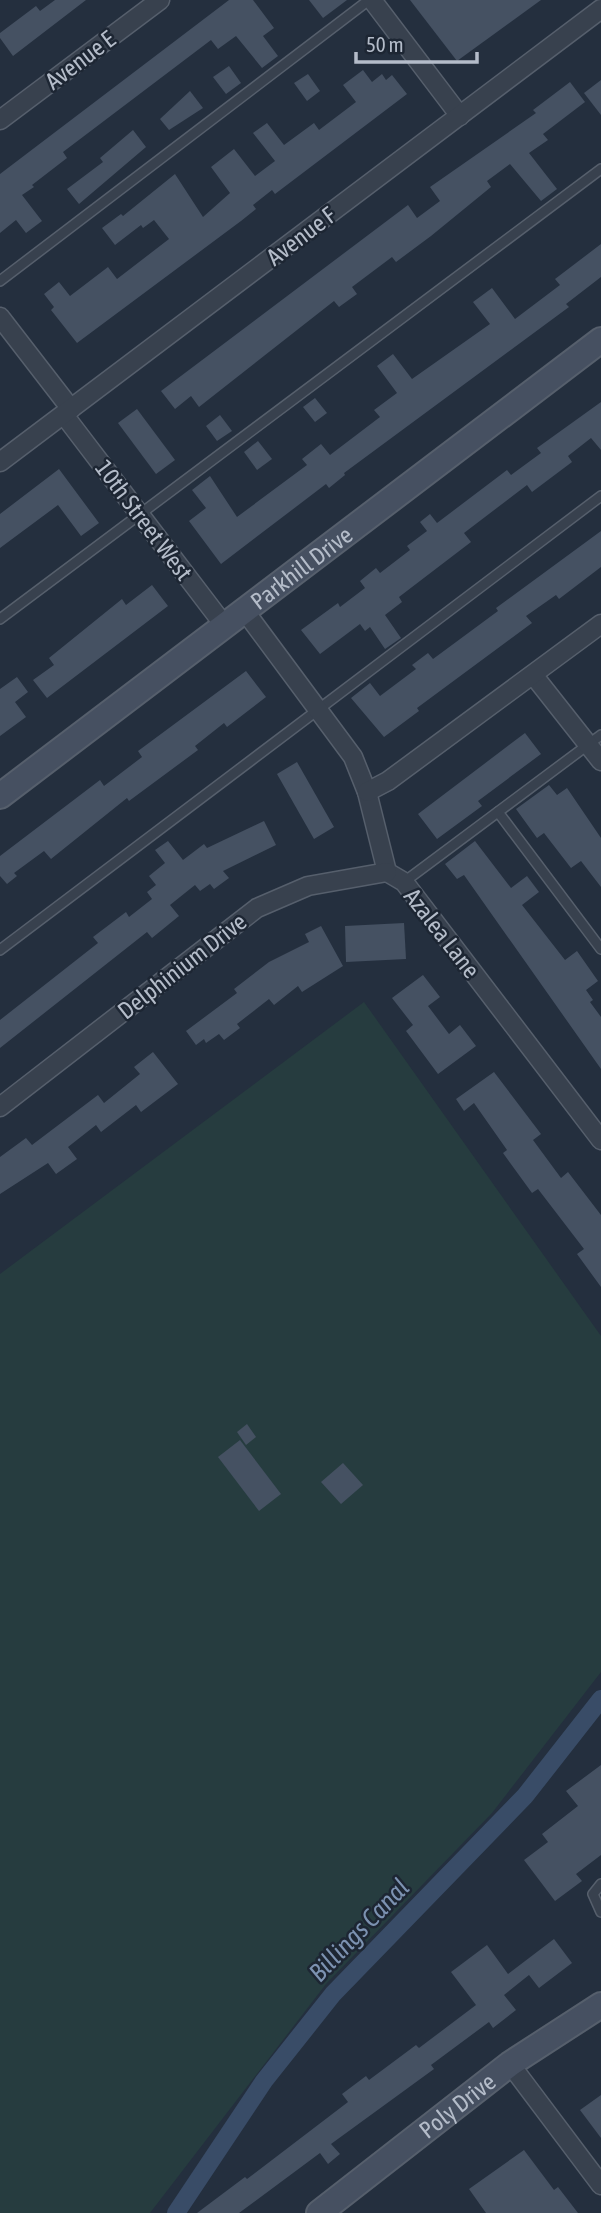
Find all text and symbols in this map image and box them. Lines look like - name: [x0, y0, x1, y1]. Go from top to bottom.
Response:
- scale bar: [356, 21, 477, 65]
- street label: Avenue E: [40, 25, 120, 95]
- text: 50 m: [366, 32, 404, 56]
- street label: Avenue F: [261, 201, 341, 271]
- street label: 10th Street West: [90, 455, 198, 585]
- street label: Parkhill Drive: [245, 521, 357, 615]
- street label: Azalea Lane: [399, 883, 485, 983]
- street label: Delphinium Drive: [113, 908, 251, 1024]
- water label: Billings Canal: [303, 1872, 415, 1988]
- street label: Poly Drive: [414, 2067, 500, 2143]

